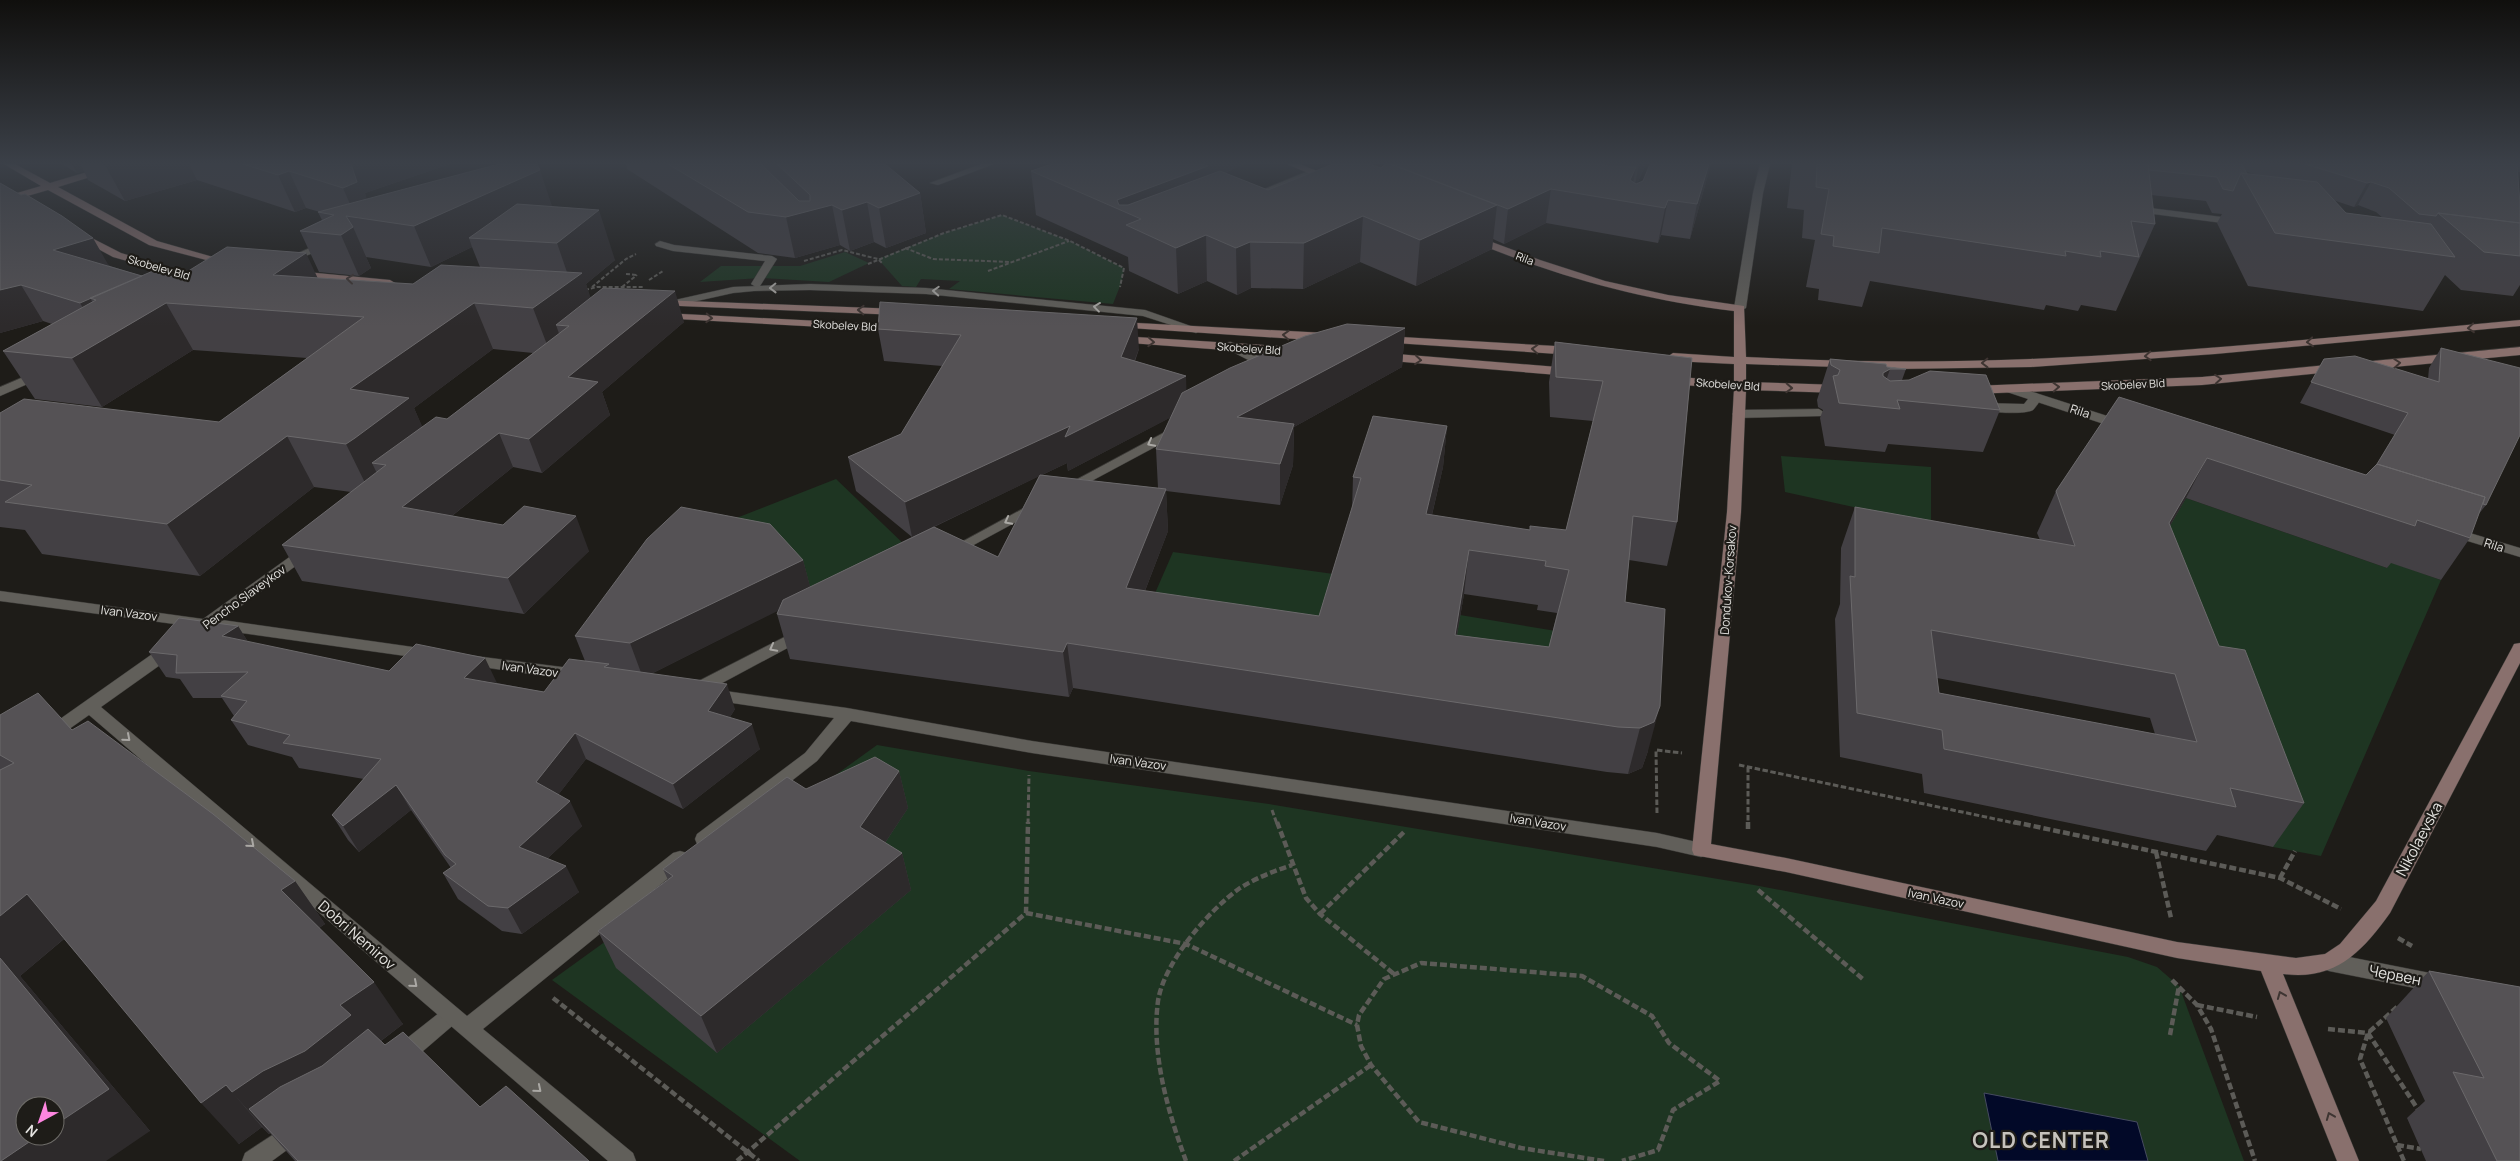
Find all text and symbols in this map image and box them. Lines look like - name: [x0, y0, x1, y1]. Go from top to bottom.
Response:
- street label: Rila: [1514, 248, 1536, 268]
- street label: Skobelev Bld: [126, 251, 192, 283]
- one-way arrow: [346, 274, 354, 285]
- one-way arrow: [769, 283, 776, 293]
- one-way arrow: [931, 286, 939, 297]
- one-way arrow: [1093, 303, 1102, 313]
- one-way arrow: [857, 305, 865, 316]
- one-way arrow: [705, 313, 713, 324]
- street label: Skobelev Bld: [813, 316, 877, 334]
- one-way arrow: [2467, 322, 2475, 333]
- one-way arrow: [1281, 329, 1289, 340]
- one-way arrow: [1147, 336, 1155, 347]
- one-way arrow: [2305, 337, 2313, 348]
- street label: Skobelev Bld: [1217, 338, 1281, 358]
- one-way arrow: [1531, 344, 1539, 355]
- one-way arrow: [2143, 350, 2151, 361]
- one-way arrow: [1414, 354, 1422, 365]
- one-way arrow: [2394, 357, 2402, 368]
- one-way arrow: [1981, 358, 1989, 369]
- street label: Skobelev Bld: [1696, 374, 1760, 394]
- one-way arrow: [2215, 374, 2223, 385]
- street label: Skobelev Bld: [2101, 375, 2165, 393]
- one-way arrow: [1785, 382, 1793, 393]
- one-way arrow: [2052, 382, 2060, 393]
- street label: Rila: [2068, 400, 2092, 422]
- one-way arrow: [1147, 437, 1156, 447]
- one-way arrow: [1004, 515, 1013, 525]
- street label: Dondukov-Korsakov: [1716, 525, 1740, 635]
- street label: Rila: [2482, 534, 2506, 556]
- street label: Pencho Slaveykov: [199, 561, 289, 633]
- street label: Ivan Vazov: [100, 601, 158, 625]
- one-way arrow: [769, 642, 778, 652]
- street label: Ivan Vazov: [501, 657, 559, 681]
- one-way arrow: [122, 733, 131, 742]
- street label: Ivan Vazov: [1109, 750, 1167, 774]
- street label: Nikolaevska: [2391, 798, 2447, 880]
- street label: Ivan Vazov: [1509, 809, 1567, 835]
- one-way arrow: [245, 838, 254, 847]
- street label: Ivan Vazov: [1906, 884, 1966, 912]
- street label: Dobri Nemirov: [314, 896, 400, 975]
- street label: Червен: [2367, 960, 2423, 990]
- one-way arrow: [408, 978, 417, 986]
- one-way arrow: [2277, 991, 2287, 999]
- one-way arrow: [532, 1083, 541, 1091]
- north arrow: [15, 1096, 65, 1146]
- one-way arrow: [2325, 1112, 2336, 1121]
- text: N: [21, 1121, 41, 1142]
- district label: OLD CENTER: [1972, 1126, 2110, 1154]

